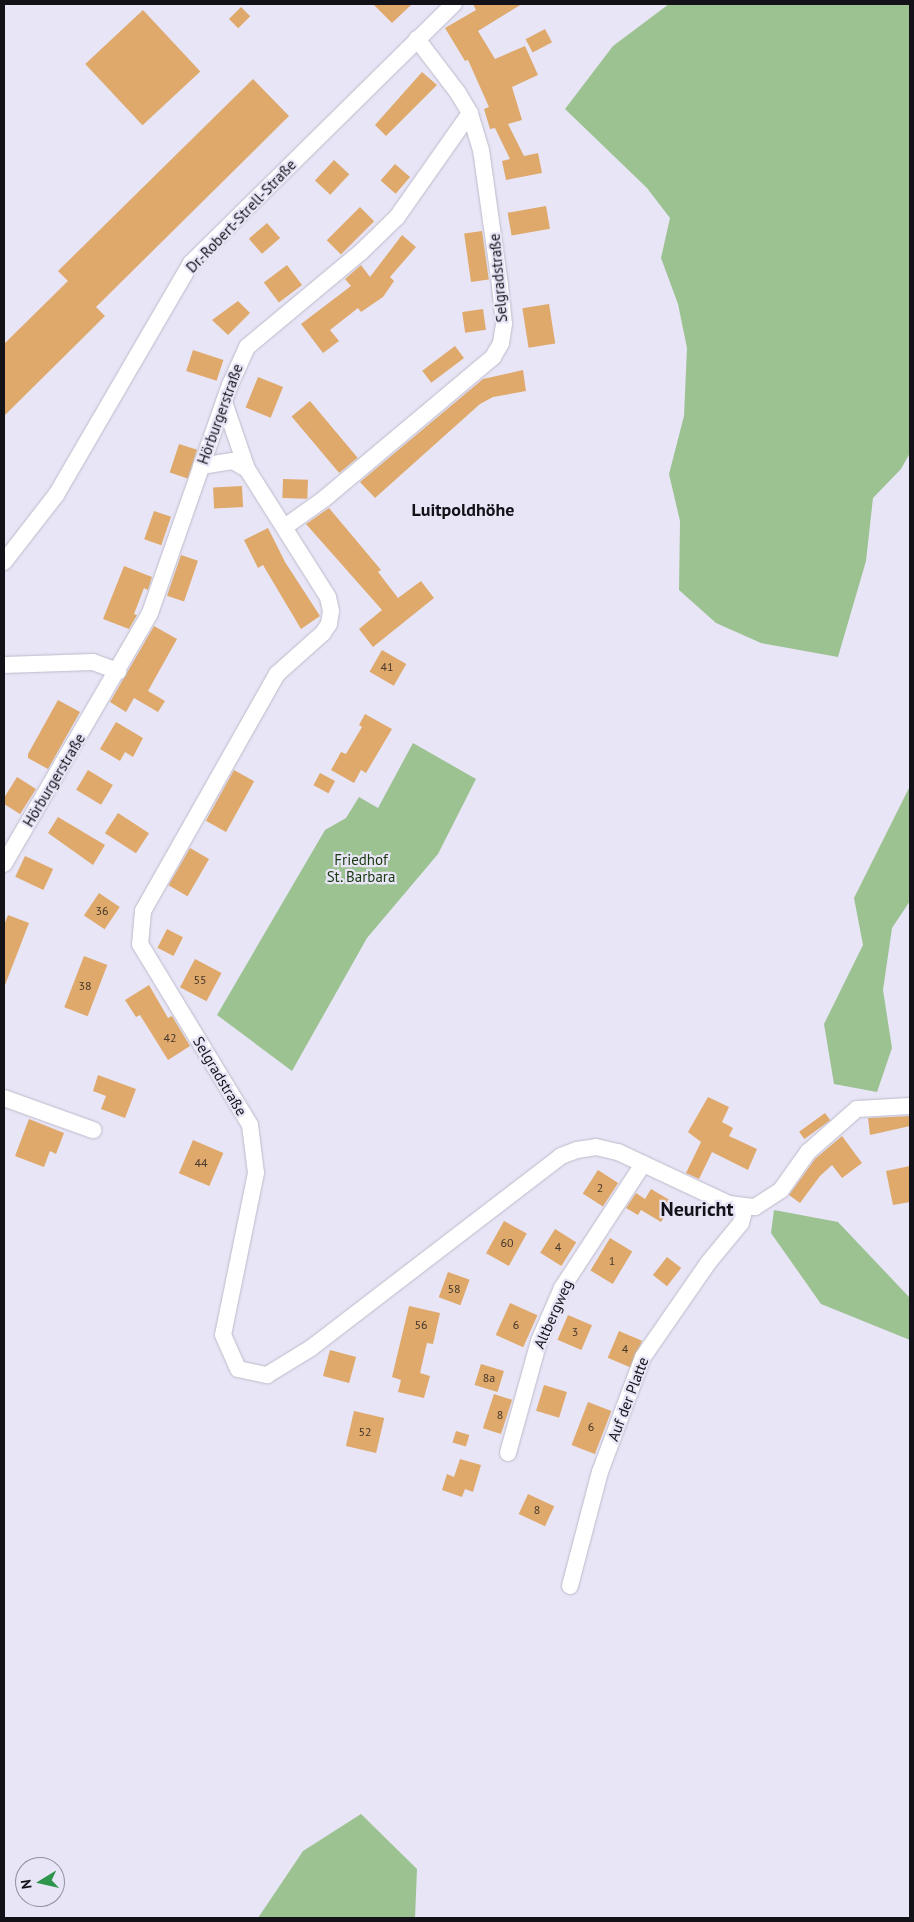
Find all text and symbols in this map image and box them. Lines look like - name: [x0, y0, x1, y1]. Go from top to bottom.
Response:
- street label: Dr.-Robert-Strell-Straße: [182, 156, 300, 276]
- street label: Selgradstraße: [485, 233, 511, 323]
- street label: Hörburgerstraße: [193, 361, 247, 467]
- district label: Luitpoldhöhe: [412, 499, 514, 521]
- house number: 41: [380, 660, 394, 674]
- street label: Hörburgerstraße: [19, 730, 89, 830]
- park label: Friedhof St. Barbara: [326, 850, 396, 885]
- house number: 36: [95, 904, 109, 918]
- house number: 55: [193, 973, 207, 987]
- house number: 38: [78, 979, 92, 993]
- house number: 42: [163, 1031, 177, 1045]
- street label: Selgradstraße: [189, 1033, 251, 1119]
- house number: 44: [194, 1156, 208, 1170]
- house number: 2: [597, 1181, 603, 1195]
- district label: Neuricht: [661, 1197, 733, 1221]
- house number: 60: [500, 1236, 514, 1250]
- house number: 4: [555, 1240, 561, 1254]
- house number: 1: [609, 1254, 615, 1268]
- street label: Altbergweg: [530, 1277, 576, 1351]
- house number: 58: [447, 1282, 461, 1296]
- house number: 56: [414, 1318, 428, 1332]
- house number: 6: [513, 1318, 519, 1332]
- house number: 3: [572, 1325, 578, 1339]
- house number: 4: [622, 1342, 628, 1356]
- street label: Auf der Platte: [604, 1355, 652, 1443]
- house number: 8a: [483, 1371, 495, 1385]
- house number: 8: [497, 1408, 503, 1422]
- house number: 6: [588, 1420, 594, 1434]
- house number: 52: [358, 1425, 372, 1439]
- house number: 8: [534, 1503, 540, 1517]
- north arrow: [15, 1857, 65, 1907]
- text: N: [17, 1878, 36, 1890]

